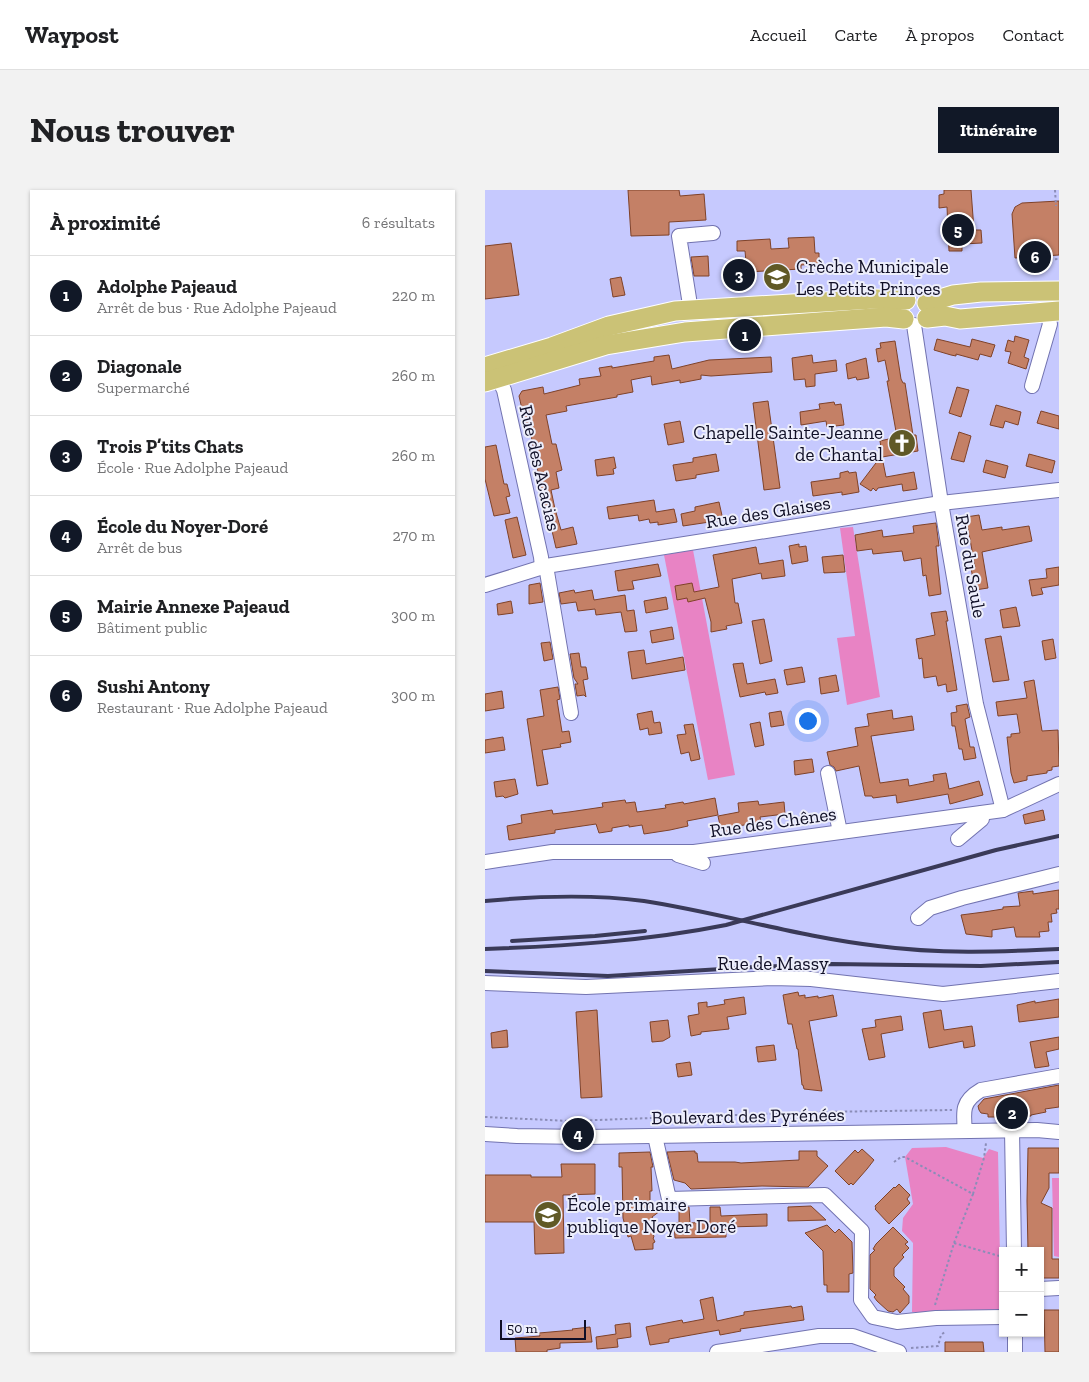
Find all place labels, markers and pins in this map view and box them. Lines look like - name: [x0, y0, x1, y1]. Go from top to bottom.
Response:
- pin: 5: [942, 211, 974, 249]
- pin: 6: [1019, 238, 1051, 276]
- place label: Crèche Municipale Les Petits Princes: [796, 255, 949, 300]
- pin: 3: [723, 256, 755, 294]
- school or university icon: Crèche Municipale Les Petits Princes: [762, 262, 792, 292]
- pin: 1: [729, 316, 761, 354]
- place label: Chapelle Sainte-Jeanne de Chantal: [693, 421, 883, 466]
- church icon: Chapelle Sainte-Jeanne de Chantal: [887, 428, 917, 458]
- pin: 2: [996, 1094, 1028, 1132]
- pin: 4: [562, 1115, 594, 1153]
- place label: École primaire publique Noyer Doré: [567, 1193, 736, 1238]
- school or university icon: École primaire publique Noyer Doré: [533, 1200, 563, 1230]

